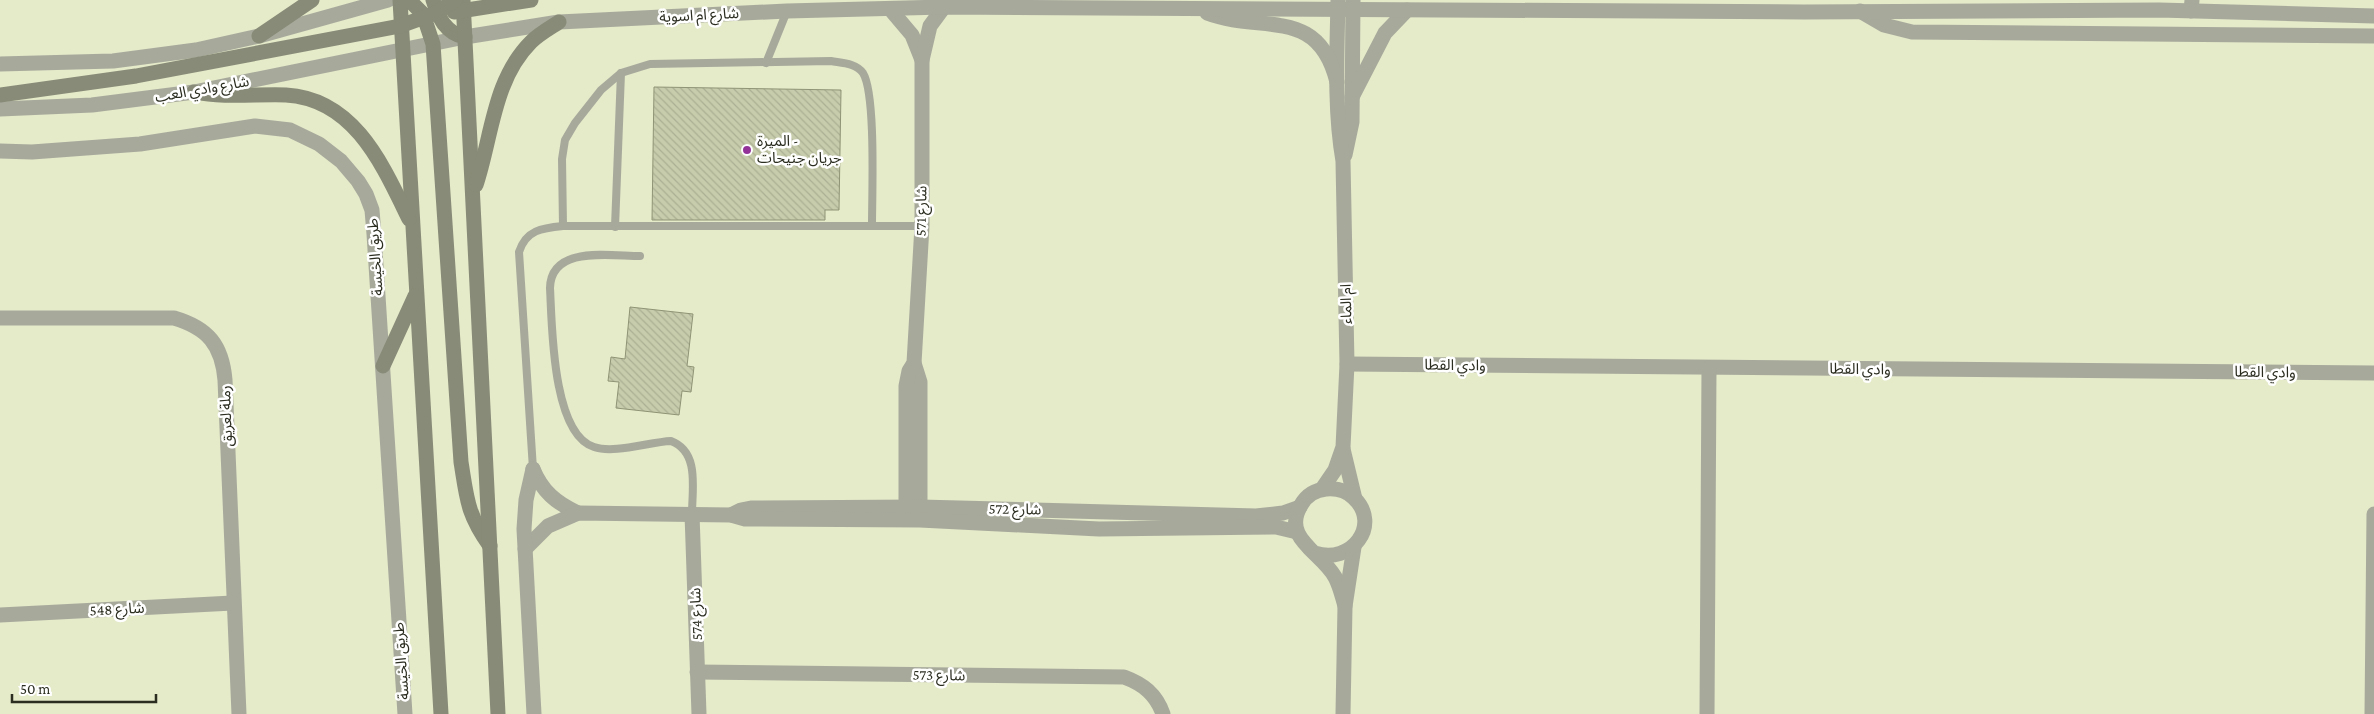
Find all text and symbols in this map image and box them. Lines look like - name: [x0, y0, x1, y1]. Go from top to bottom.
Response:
- street label: شارع ام اسوية: [659, 5, 740, 29]
- street label: شارع وادي العب: [154, 73, 251, 109]
- place label: الميرة - جريان جنيحات: [757, 133, 842, 167]
- marker: الميرة - جريان جنيحات: [741, 144, 753, 156]
- street label: شارع 571: [913, 185, 933, 237]
- street label: طريق الخيسة: [364, 218, 388, 296]
- street label: ام الماء: [1338, 284, 1357, 324]
- street label: وادي القطا: [1424, 356, 1486, 377]
- street label: وادي القطا: [1829, 360, 1891, 381]
- street label: وادي القطا: [2234, 363, 2296, 384]
- street label: رملة لعريق: [217, 385, 237, 447]
- street label: شارع 572: [988, 501, 1042, 521]
- street label: شارع 574: [687, 587, 709, 641]
- street label: شارع 548: [89, 600, 145, 622]
- street label: طريق الخيسة: [390, 622, 414, 700]
- street label: شارع 573: [912, 667, 966, 687]
- scale bar: [12, 672, 156, 704]
- text: 50 m: [20, 681, 50, 697]

